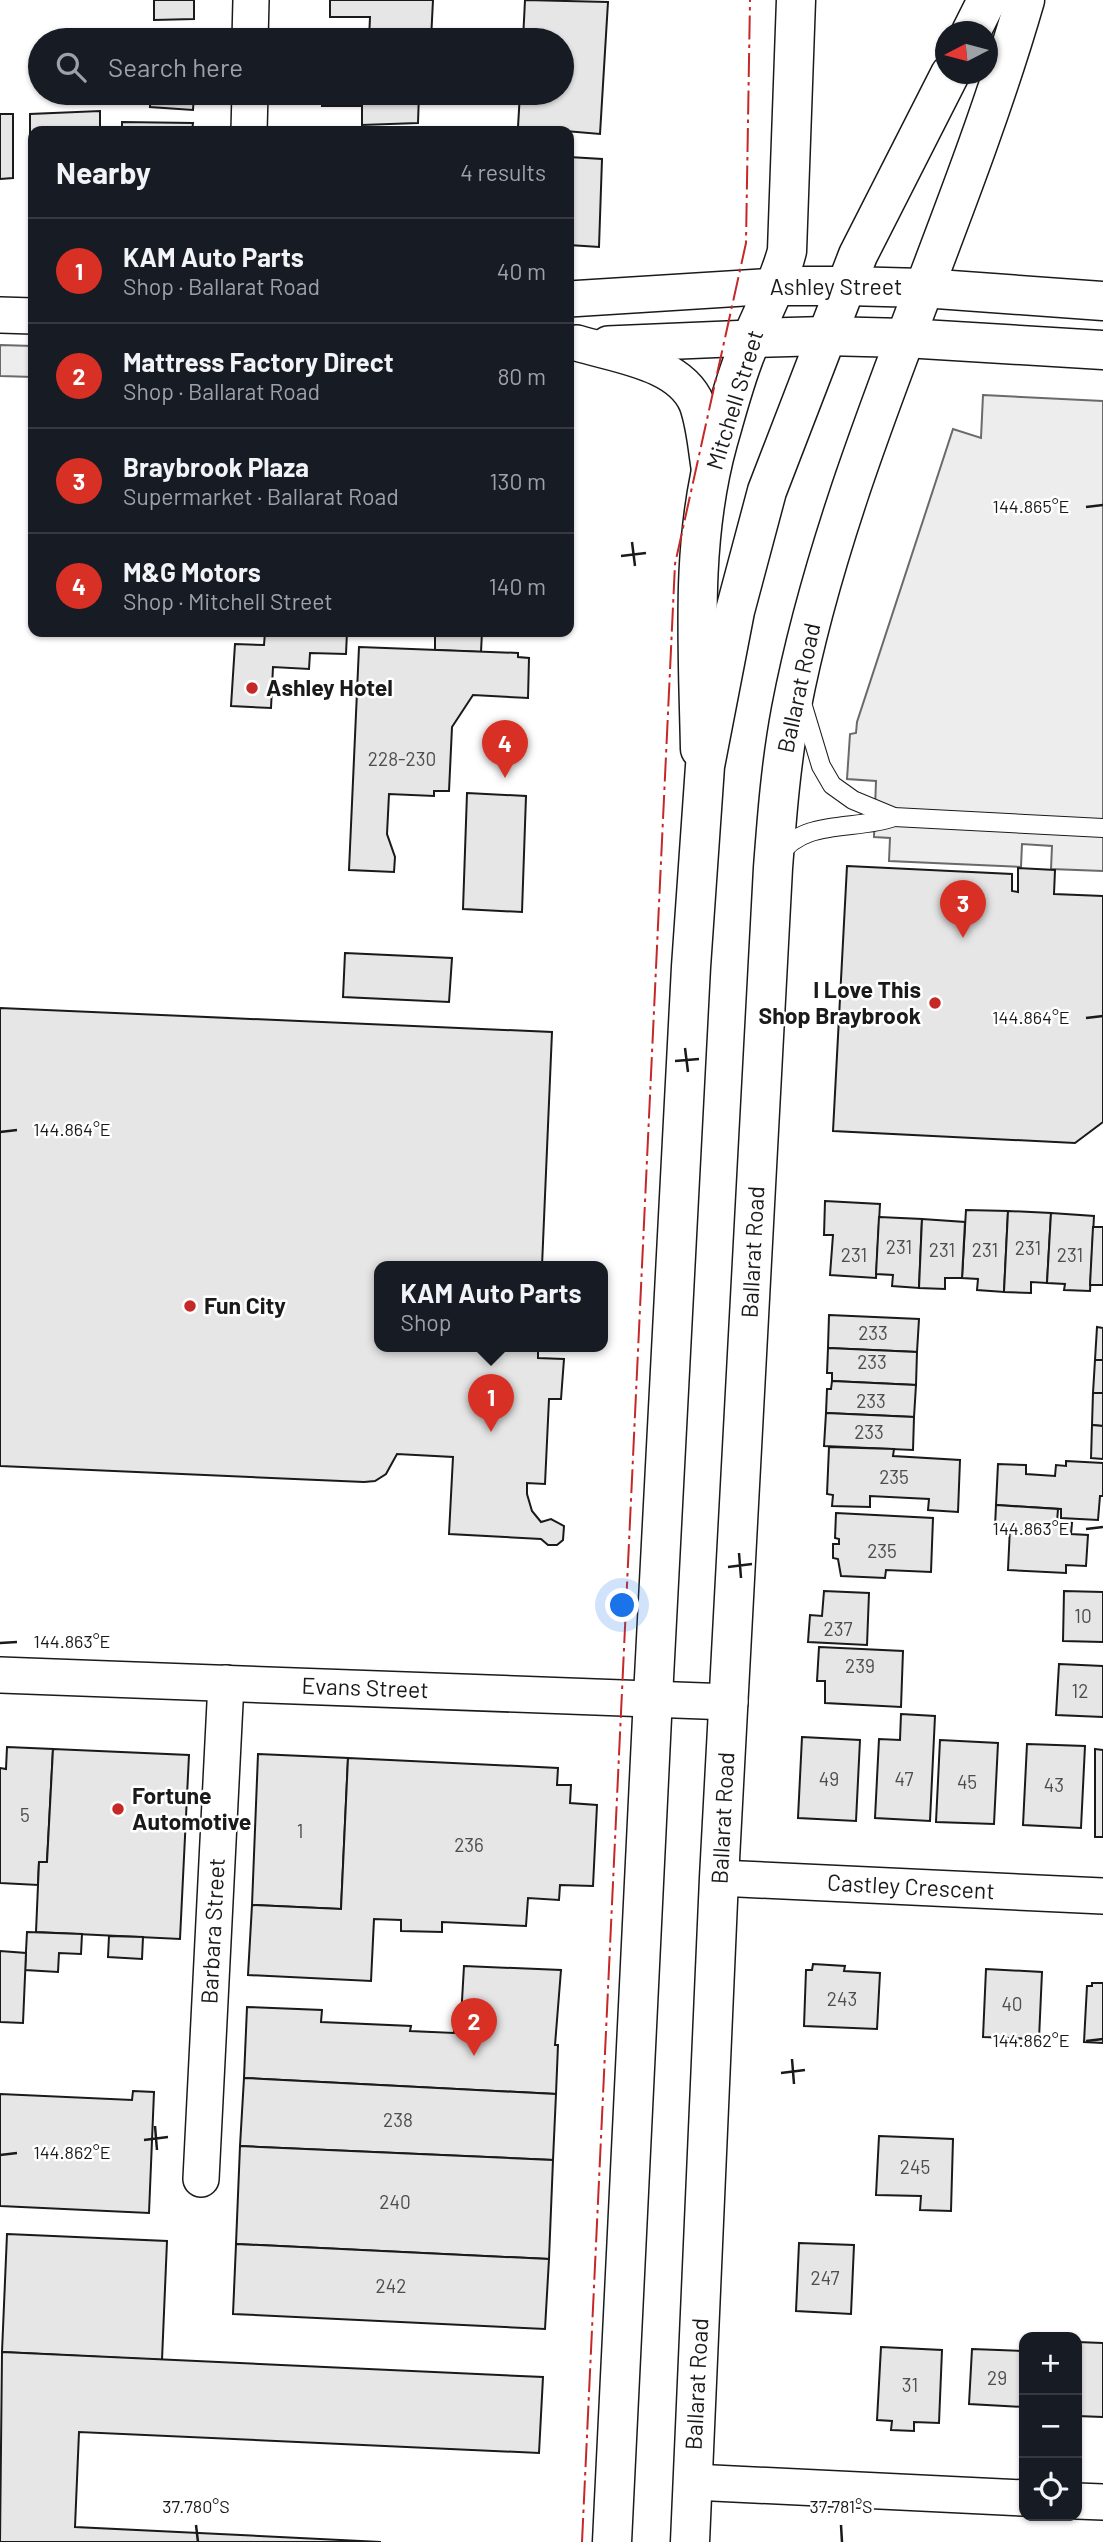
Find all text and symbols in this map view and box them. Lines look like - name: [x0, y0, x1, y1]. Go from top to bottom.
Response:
- north arrow: [935, 21, 998, 84]
- search box: [28, 28, 574, 105]
- icon: search: [52, 48, 90, 86]
- text: Search here: [108, 51, 243, 82]
- text: Nearby: [56, 154, 151, 190]
- text: 4 results: [460, 158, 546, 186]
- text: KAM Auto Parts: [123, 241, 304, 272]
- text: 1: [75, 257, 83, 285]
- text: 40 m: [497, 257, 546, 285]
- text: Shop · Ballarat Road: [123, 272, 320, 300]
- street label: Ashley Street: [770, 272, 902, 300]
- street label: Mitchell Street: [699, 326, 769, 473]
- text: Mattress Factory Direct: [123, 346, 394, 377]
- text: 2: [73, 362, 85, 390]
- text: 80 m: [497, 362, 546, 390]
- text: Shop · Ballarat Road: [123, 377, 320, 405]
- text: Braybrook Plaza: [123, 451, 309, 482]
- text: 3: [73, 467, 85, 495]
- text: 130 m: [489, 467, 546, 495]
- text: Supermarket · Ballarat Road: [123, 482, 399, 510]
- text: 144.865°E: [993, 495, 1069, 517]
- text: M&G Motors: [123, 556, 261, 587]
- text: 4: [72, 572, 86, 600]
- text: 140 m: [489, 572, 546, 600]
- text: Shop · Mitchell Street: [123, 587, 333, 615]
- street label: Ballarat Road: [771, 620, 825, 755]
- place label: Ashley Hotel: [266, 673, 393, 701]
- marker: Ashley Hotel: [244, 680, 260, 696]
- pin: 4: [482, 720, 528, 778]
- house number: 228-230: [368, 747, 436, 770]
- pin: 3: [940, 880, 986, 938]
- place label: I Love This Shop Braybrook: [759, 975, 921, 1029]
- marker: I Love This Shop Braybrook: [927, 995, 943, 1011]
- text: 144.864°E: [992, 1006, 1070, 1028]
- text: 144.864°E: [33, 1118, 111, 1140]
- street label: Ballarat Road: [735, 1185, 769, 1319]
- house number: 231: [886, 1235, 912, 1258]
- house number: 231: [1015, 1236, 1041, 1259]
- house number: 231: [929, 1238, 955, 1261]
- house number: 231: [972, 1238, 998, 1261]
- house number: 231: [841, 1243, 867, 1266]
- house number: 231: [1057, 1243, 1083, 1266]
- popup: [374, 1261, 608, 1352]
- text: KAM Auto Parts: [401, 1277, 581, 1308]
- place label: Fun City: [204, 1291, 286, 1319]
- marker: Fun City: [182, 1298, 198, 1314]
- text: Shop: [401, 1308, 451, 1336]
- house number: 233: [858, 1321, 888, 1344]
- house number: 233: [857, 1350, 887, 1373]
- pin: 1: [468, 1374, 514, 1432]
- house number: 233: [856, 1389, 886, 1412]
- house number: 233: [854, 1420, 884, 1443]
- house number: 235: [879, 1465, 909, 1488]
- text: 144.863°E: [993, 1517, 1069, 1539]
- house number: 235: [867, 1539, 897, 1562]
- your location: [605, 1588, 639, 1622]
- house number: 10: [1074, 1604, 1092, 1627]
- house number: 237: [824, 1617, 852, 1640]
- text: 144.863°E: [34, 1630, 110, 1652]
- house number: 239: [845, 1654, 875, 1677]
- street label: Evans Street: [301, 1671, 429, 1703]
- house number: 12: [1072, 1679, 1088, 1702]
- street label: Ballarat Road: [705, 1751, 739, 1885]
- house number: 49: [819, 1767, 839, 1790]
- house number: 47: [895, 1767, 913, 1790]
- house number: 45: [957, 1770, 977, 1793]
- house number: 43: [1044, 1773, 1064, 1796]
- place label: Fortune Automotive: [132, 1781, 251, 1835]
- marker: Fortune Automotive: [110, 1801, 126, 1817]
- house number: 5: [20, 1803, 30, 1826]
- house number: 1: [297, 1819, 303, 1842]
- house number: 236: [454, 1833, 484, 1856]
- street label: Barbara Street: [194, 1857, 230, 2005]
- street label: Castley Crescent: [827, 1868, 996, 1904]
- house number: 243: [827, 1987, 857, 2010]
- house number: 40: [1001, 1992, 1023, 2015]
- pin: 2: [451, 1998, 497, 2056]
- text: 144.862°E: [992, 2029, 1070, 2051]
- house number: 238: [383, 2108, 413, 2131]
- text: 144.862°E: [33, 2141, 111, 2163]
- house number: 245: [900, 2155, 930, 2178]
- house number: 240: [379, 2190, 411, 2213]
- house number: 247: [810, 2266, 840, 2289]
- house number: 242: [376, 2274, 406, 2297]
- street label: Ballarat Road: [679, 2317, 713, 2451]
- map controls: [1019, 2332, 1082, 2521]
- button: +: [1019, 2332, 1082, 2395]
- house number: 29: [987, 2366, 1007, 2389]
- house number: 31: [902, 2373, 918, 2396]
- button: −: [1019, 2395, 1082, 2458]
- button: locate: [1019, 2458, 1082, 2521]
- text: 37.780°S: [162, 2495, 230, 2517]
- text: 37.781°S: [809, 2495, 873, 2517]

